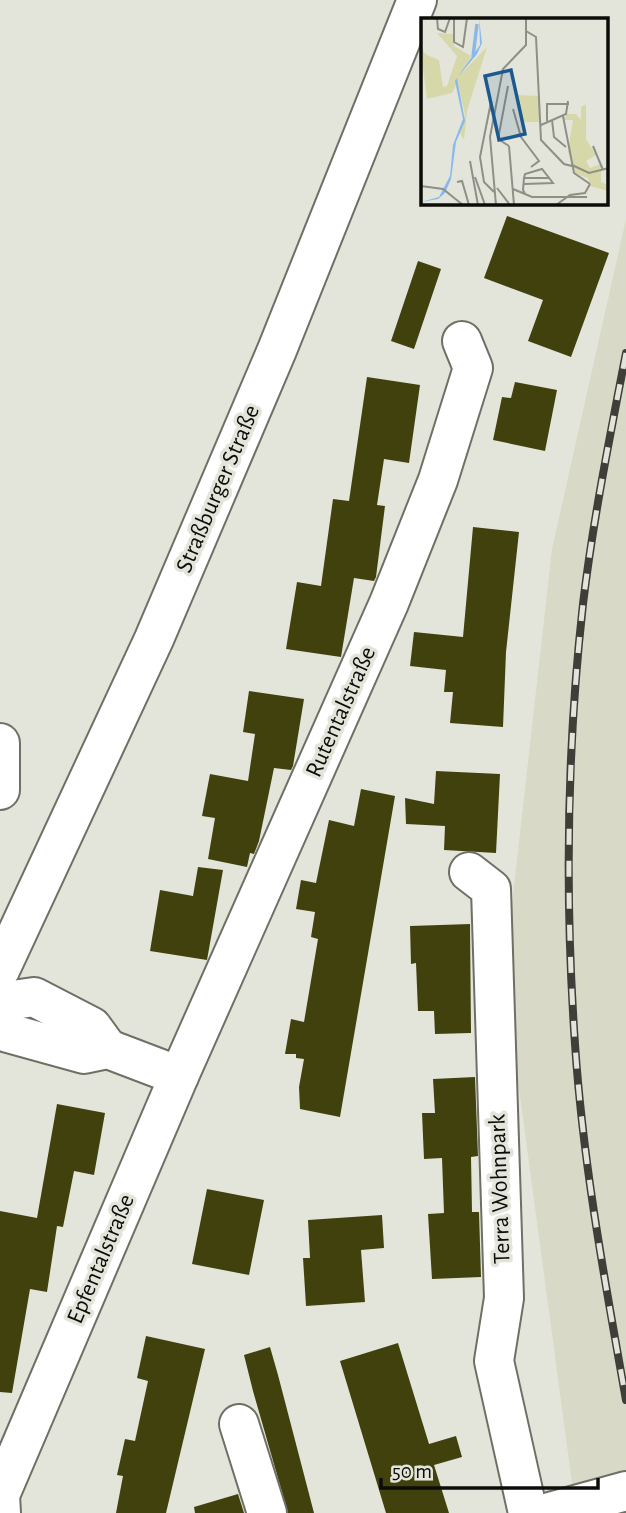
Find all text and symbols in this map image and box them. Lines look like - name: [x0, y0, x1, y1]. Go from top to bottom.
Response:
- inset map: [421, 18, 608, 205]
- street label: Straßburger Straße: [172, 402, 264, 576]
- street label: Rutentalstraße: [302, 643, 380, 781]
- street label: Terra Wohnpark: [485, 1114, 515, 1264]
- street label: Epfentalstraße: [63, 1191, 139, 1327]
- scale bar: [381, 1446, 598, 1490]
- text: 50 m: [392, 1461, 432, 1482]

